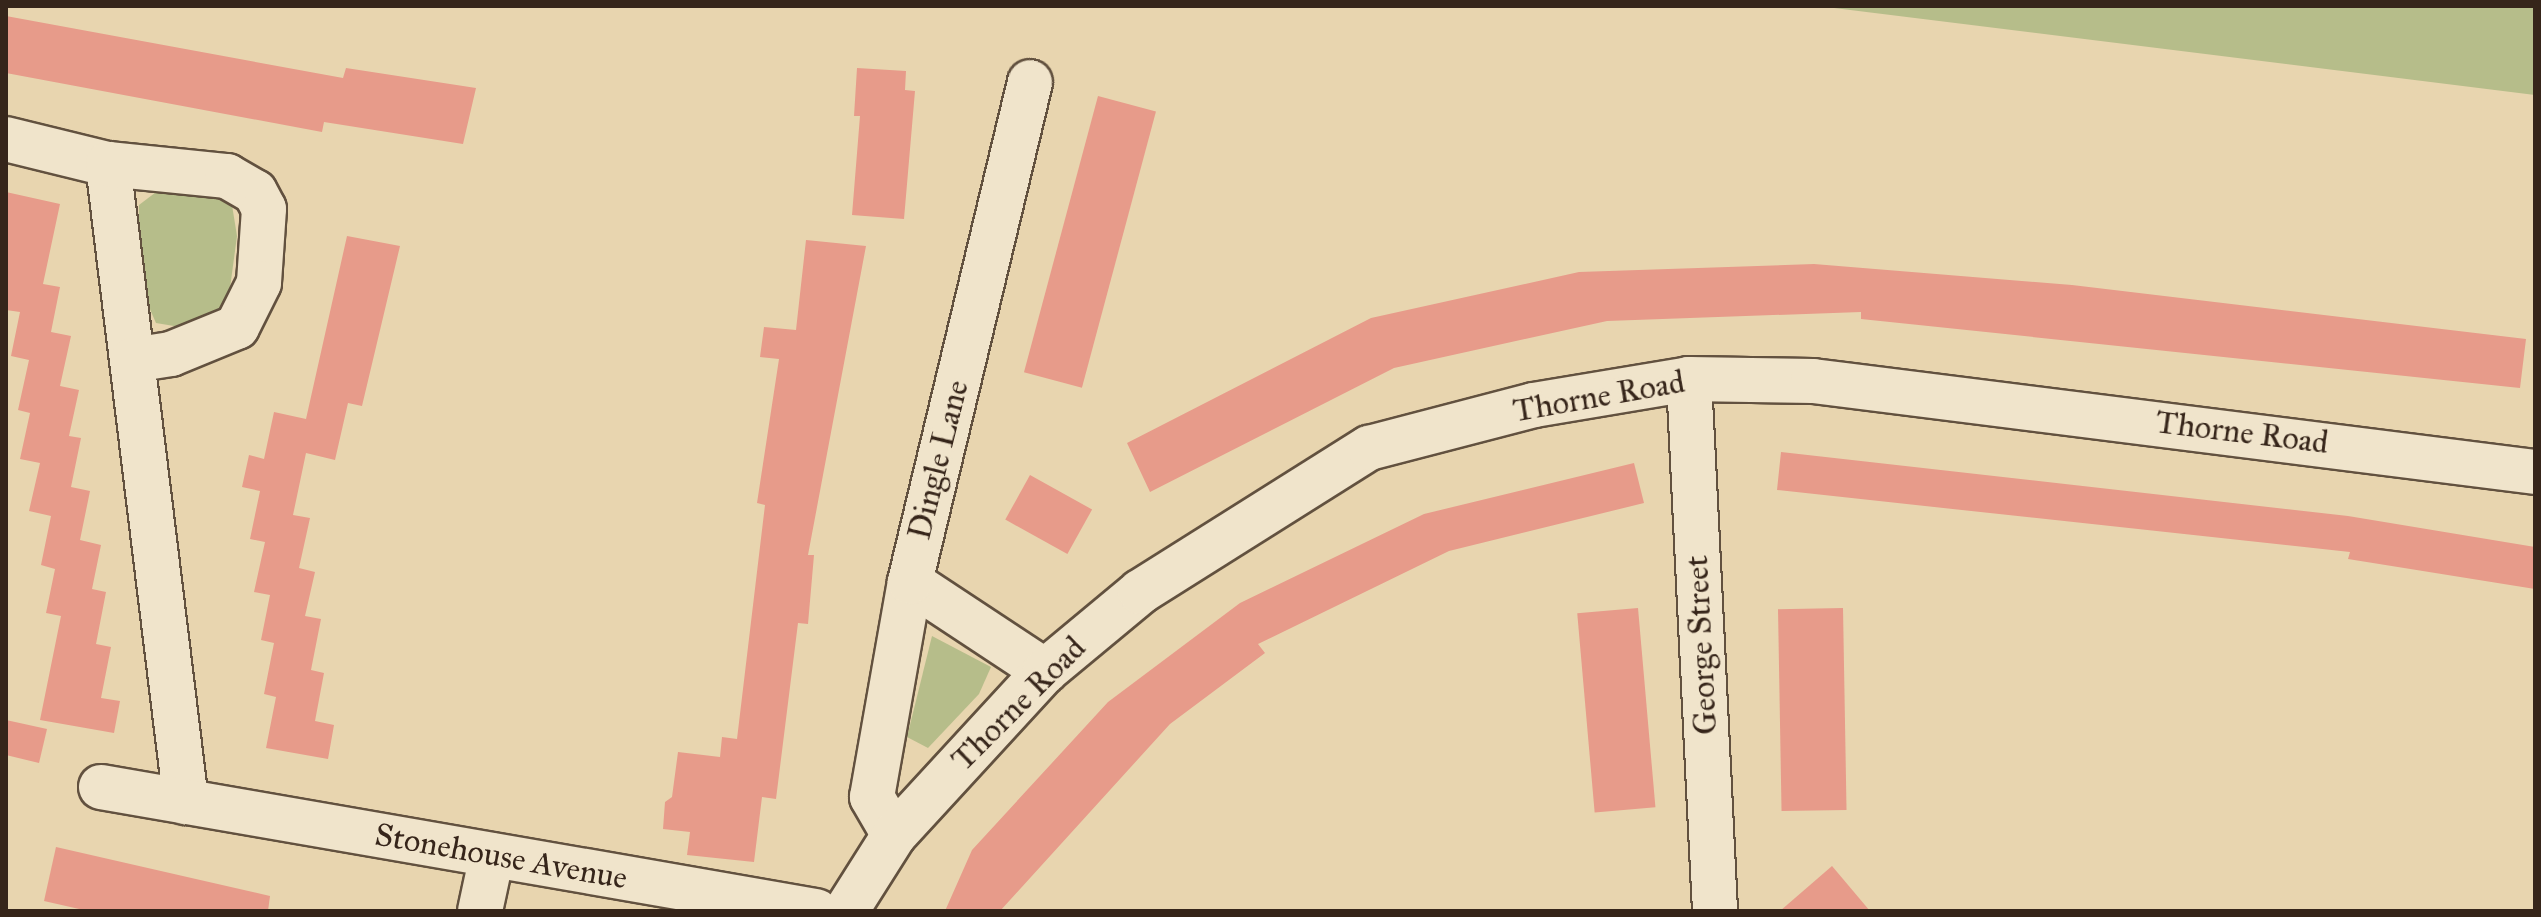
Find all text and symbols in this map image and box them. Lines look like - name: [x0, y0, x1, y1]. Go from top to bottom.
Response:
- street label: Thorne Road: [1510, 363, 1688, 431]
- street label: Dingle Lane: [901, 376, 977, 544]
- street label: Thorne Road: [2154, 403, 2330, 463]
- street label: George Street: [1678, 554, 1726, 736]
- street label: Thorne Road: [944, 629, 1094, 779]
- street label: Stonehouse Avenue: [372, 816, 630, 898]

